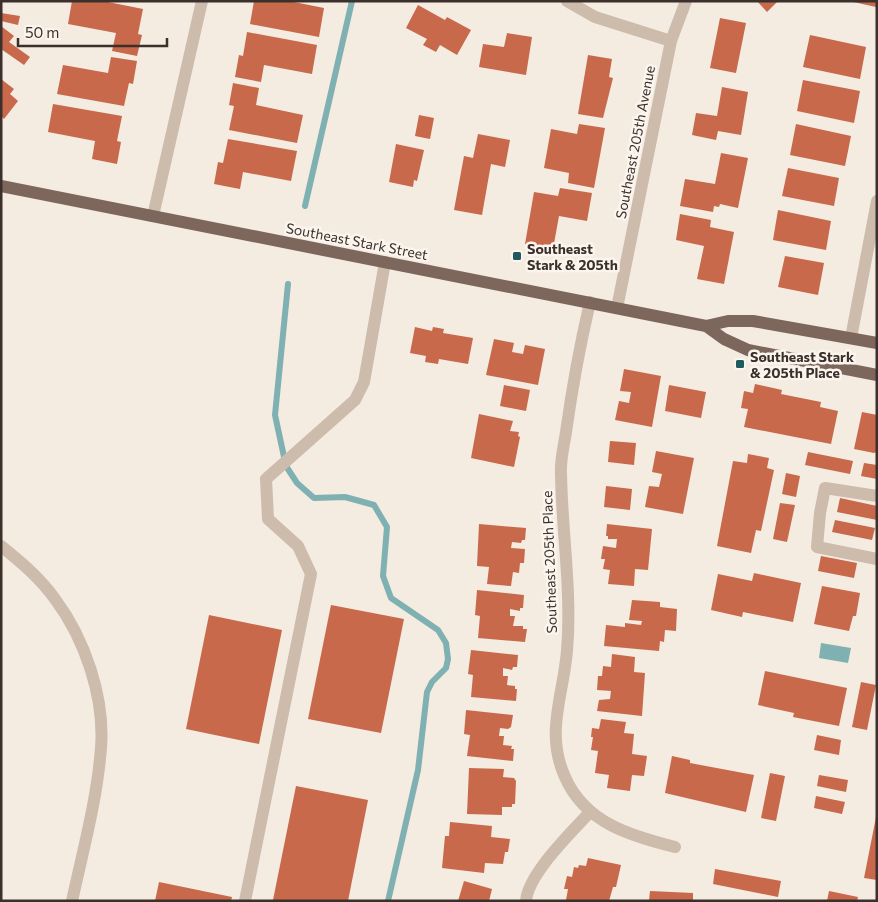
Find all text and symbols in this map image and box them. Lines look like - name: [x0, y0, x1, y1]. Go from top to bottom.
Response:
- scale bar: [18, 15, 166, 47]
- text: 50 m: [25, 23, 59, 41]
- street label: Southeast 205th Avenue: [612, 64, 658, 220]
- street label: Southeast Stark Street: [285, 219, 430, 263]
- place label: Southeast Stark & 205th: [527, 240, 618, 273]
- marker: Southeast Stark & 205th: [511, 250, 523, 262]
- place label: Southeast Stark & 205th Place: [750, 348, 854, 381]
- marker: Southeast Stark & 205th Place: [734, 358, 746, 370]
- street label: Southeast 205th Place: [538, 490, 560, 634]

